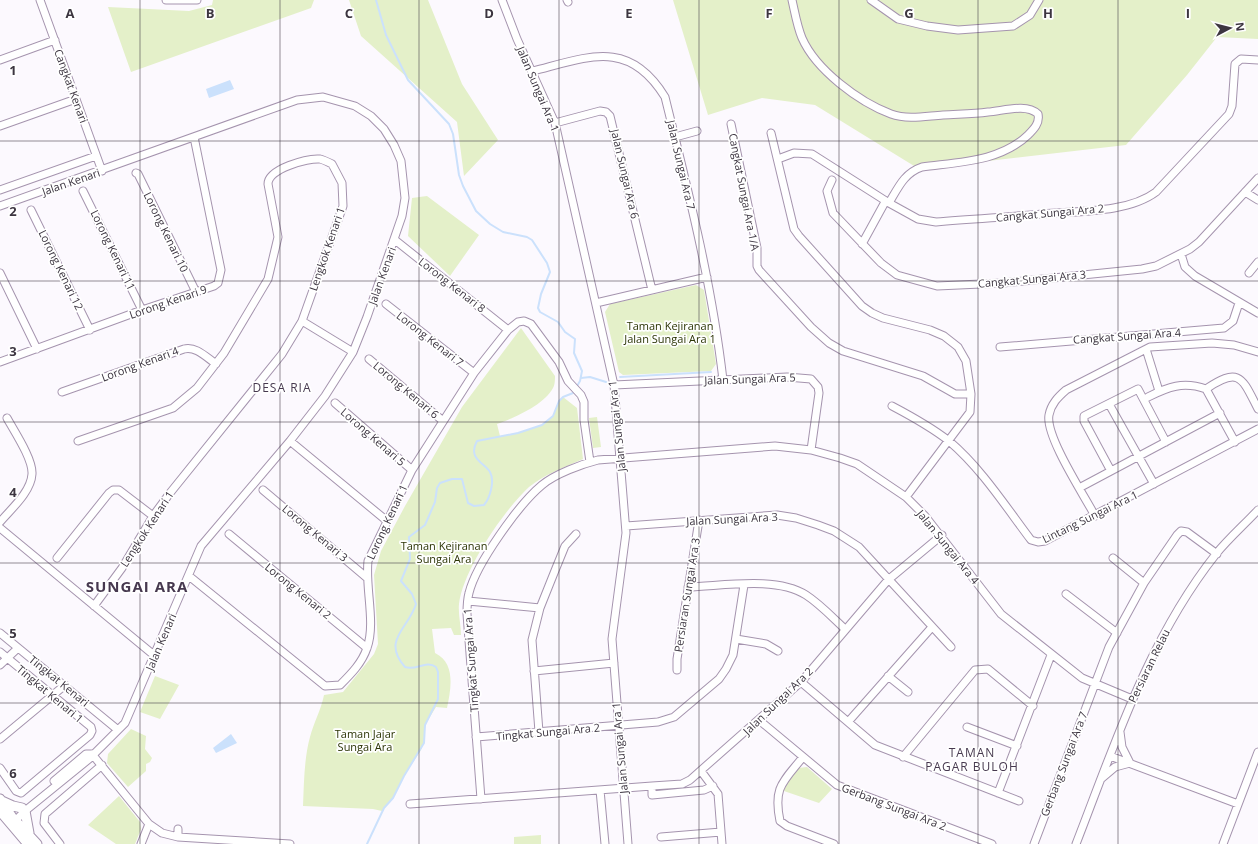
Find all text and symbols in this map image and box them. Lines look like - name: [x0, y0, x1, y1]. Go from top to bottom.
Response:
- text: A: [66, 4, 75, 22]
- text: B: [206, 4, 215, 22]
- text: C: [345, 4, 353, 22]
- text: D: [484, 4, 494, 22]
- text: E: [625, 4, 633, 22]
- text: F: [765, 4, 773, 22]
- text: G: [904, 4, 914, 22]
- text: H: [1043, 4, 1053, 22]
- text: I: [1186, 4, 1190, 22]
- north arrow: [1210, 8, 1250, 48]
- text: N: [1232, 21, 1248, 32]
- street label: Jalan Sungai Ara 1: [513, 43, 563, 134]
- street label: Cangkat Kenari: [51, 47, 92, 125]
- text: 1: [9, 61, 17, 79]
- street label: Jalan Sungai Ara 7: [664, 118, 699, 211]
- street label: Jalan Sungai Ara 6: [608, 127, 643, 220]
- street label: Cangkat Sungai Ara 1/A: [726, 132, 763, 252]
- street label: Jalan Kenari: [39, 165, 102, 199]
- street label: Lorong Kenari 10: [141, 189, 192, 274]
- street label: Cangkat Sungai Ara 2: [995, 200, 1105, 225]
- text: 2: [9, 202, 17, 220]
- street label: Lengkok Kenari 1: [305, 205, 348, 293]
- street label: Lorong Kenari 11: [88, 207, 139, 292]
- street label: Lorong Kenari 12: [36, 227, 87, 312]
- street label: Jalan Kenari: [364, 245, 399, 308]
- street label: Lorong Kenari 8: [416, 254, 489, 316]
- street label: Cangkat Sungai Ara 3: [977, 266, 1087, 291]
- street label: Lorong Kenari 9: [127, 281, 209, 322]
- street label: Lorong Kenari 7: [394, 308, 467, 370]
- park label: Taman Kejiranan Jalan Sungai Ara 1: [623, 318, 716, 346]
- street label: Cangkat Sungai Ara 4: [1072, 324, 1182, 347]
- text: 3: [9, 342, 17, 360]
- street label: Lorong Kenari 4: [99, 342, 181, 384]
- street label: Lorong Kenari 6: [370, 358, 442, 421]
- street label: Jalan Sungai Ara 5: [703, 369, 796, 388]
- district label: DESA RIA: [252, 379, 312, 396]
- street label: Jalan Sungai Ara 1: [604, 380, 629, 473]
- street label: Lorong Kenari 5: [338, 404, 409, 469]
- street label: Lorong Kenari 1: [363, 482, 411, 562]
- text: 4: [9, 483, 17, 501]
- street label: Lintang Sungai Ara 1: [1039, 487, 1140, 546]
- street label: Lengkok Kenari 1: [116, 488, 177, 570]
- street label: Lorong Kenari 3: [279, 501, 351, 564]
- street label: Jalan Sungai Ara 4: [913, 506, 983, 588]
- street label: Jalan Sungai Ara 3: [685, 509, 778, 528]
- street label: Persiaran Sungai Ara 3: [670, 537, 703, 653]
- park label: Taman Kejiranan Sungai Ara: [401, 538, 487, 566]
- street label: Lorong Kenari 2: [262, 559, 335, 622]
- district label: SUNGAI ARA: [86, 576, 188, 596]
- street label: Tingkat Sungai Ara 1: [459, 608, 482, 713]
- street label: Jalan Kenari: [141, 611, 179, 674]
- text: 5: [9, 624, 17, 642]
- street label: Persiaran Relau: [1124, 626, 1173, 705]
- street label: Tingkat Kenari: [26, 652, 93, 709]
- street label: Tingkat Kenari 1: [14, 661, 87, 726]
- street label: Jalan Sungai Ara 2: [739, 663, 816, 739]
- street label: Jalan Sungai Ara 1: [608, 702, 631, 795]
- street label: Gerbang Sungai Ara 7: [1037, 709, 1090, 818]
- street label: Tingkat Sungai Ara 2: [495, 719, 601, 744]
- park label: Taman Jajar Sungai Ara: [335, 726, 396, 754]
- district label: TAMAN PAGAR BULOH: [925, 744, 1019, 775]
- text: 6: [9, 764, 17, 782]
- street label: Gerbang Sungai Ara 2: [840, 780, 949, 833]

